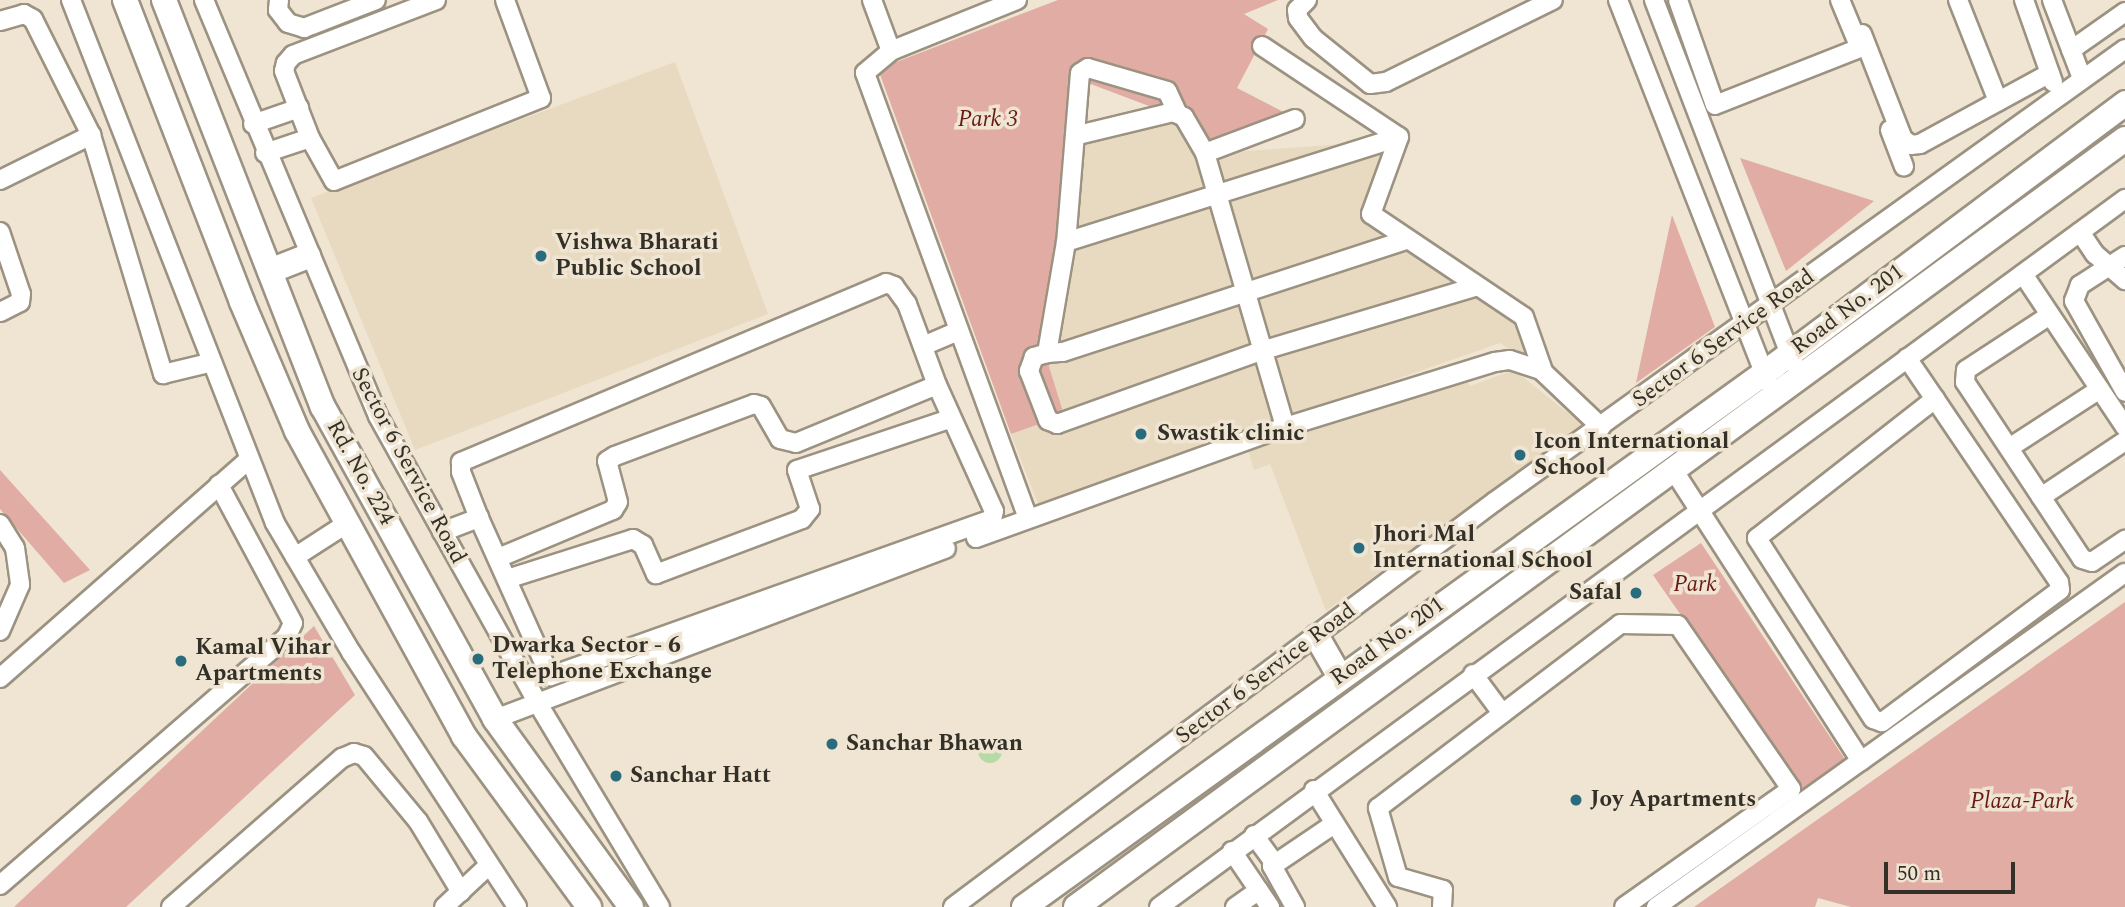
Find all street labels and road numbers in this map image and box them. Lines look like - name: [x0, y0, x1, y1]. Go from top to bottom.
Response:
- street label: Road No. 201: [1786, 259, 1910, 361]
- street label: Sector 6 Service Road: [1628, 264, 1820, 414]
- street label: Sector 6 Service Road: [345, 363, 471, 569]
- street label: Rd. No. 224: [320, 416, 400, 530]
- street label: Road No. 201: [1326, 591, 1450, 693]
- street label: Sector 6 Service Road: [1170, 597, 1362, 751]

